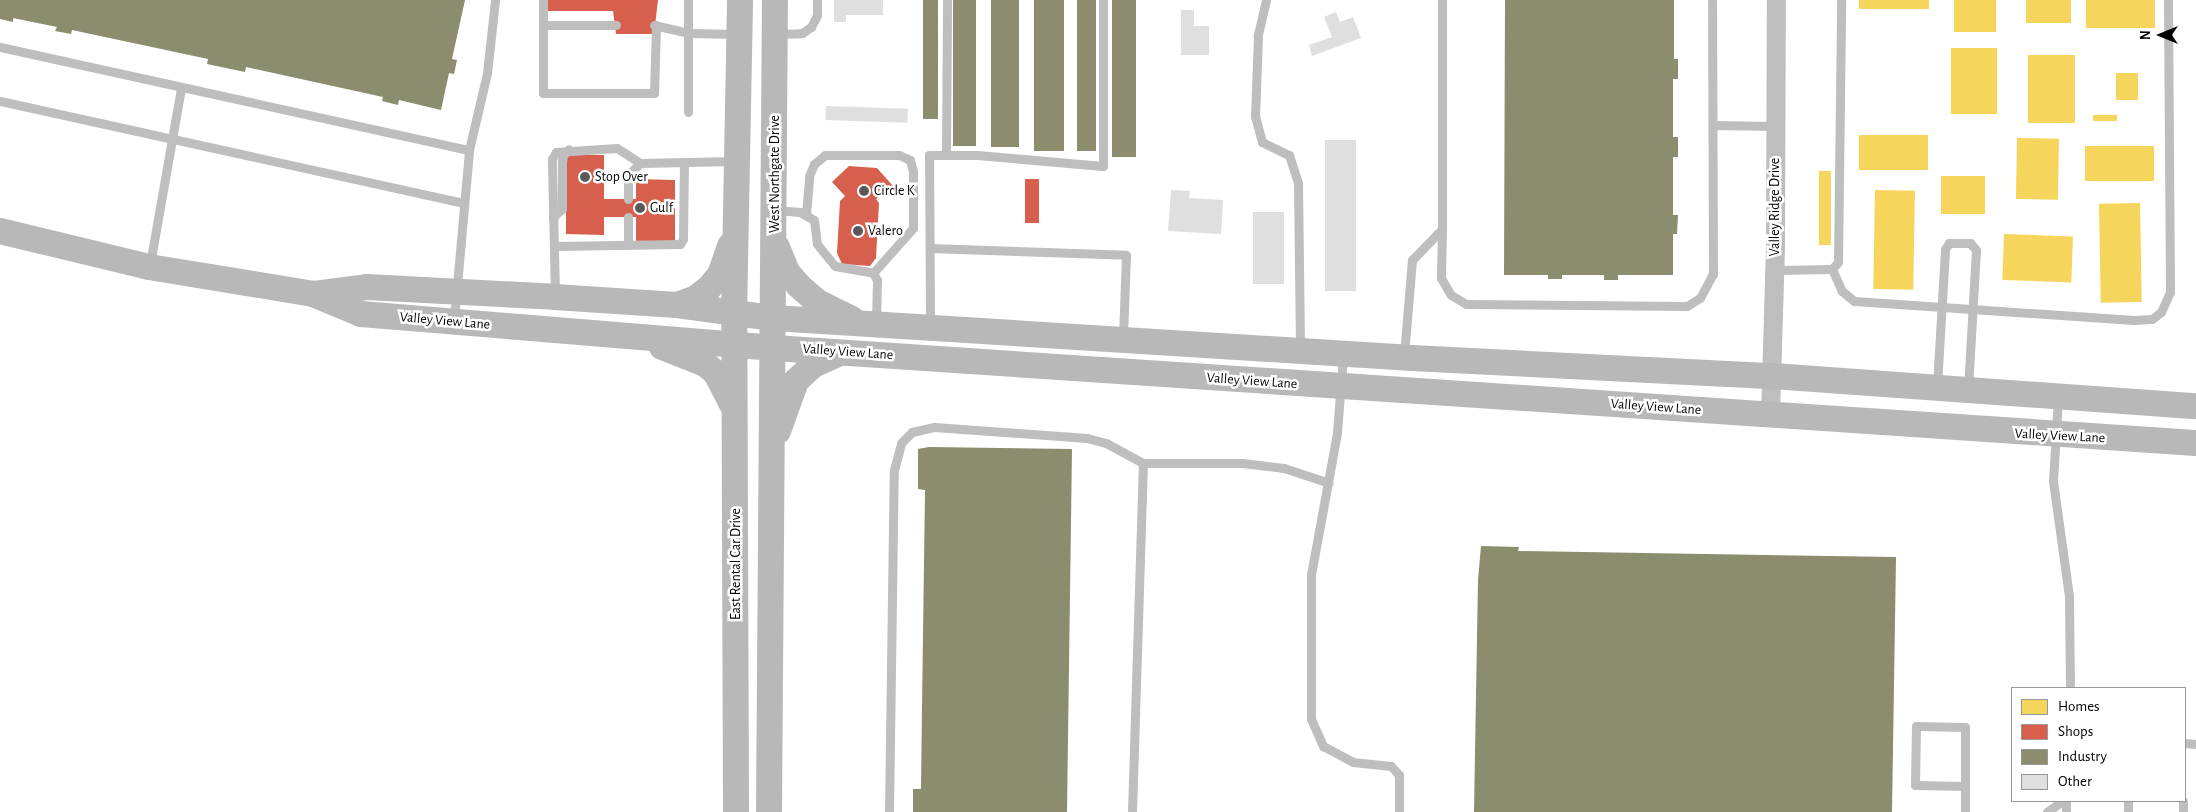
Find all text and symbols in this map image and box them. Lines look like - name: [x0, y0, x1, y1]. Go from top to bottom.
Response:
- north arrow: [2136, 10, 2186, 60]
- text: N: [2139, 30, 2153, 40]
- street label: West Northgate Drive: [767, 115, 783, 233]
- street label: Valley Ridge Drive: [1767, 158, 1783, 256]
- place label: Stop Over: [595, 169, 648, 185]
- marker: Stop Over: [579, 171, 591, 183]
- place label: Circle K: [874, 183, 914, 199]
- marker: Circle K: [858, 185, 870, 197]
- place label: Gulf: [650, 200, 673, 216]
- marker: Gulf: [634, 202, 646, 214]
- place label: Valero: [868, 223, 903, 239]
- marker: Valero: [852, 225, 864, 237]
- street label: Valley View Lane: [399, 309, 491, 333]
- street label: Valley View Lane: [802, 340, 894, 364]
- street label: Valley View Lane: [1206, 369, 1298, 393]
- street label: Valley View Lane: [1610, 395, 1702, 419]
- street label: Valley View Lane: [2014, 425, 2106, 447]
- street label: East Rental Car Drive: [728, 508, 744, 620]
- legend: [2011, 687, 2186, 802]
- text: Homes: [2058, 699, 2100, 714]
- text: Shops: [2058, 724, 2093, 739]
- text: Industry: [2058, 749, 2107, 764]
- text: Other: [2058, 774, 2092, 789]

